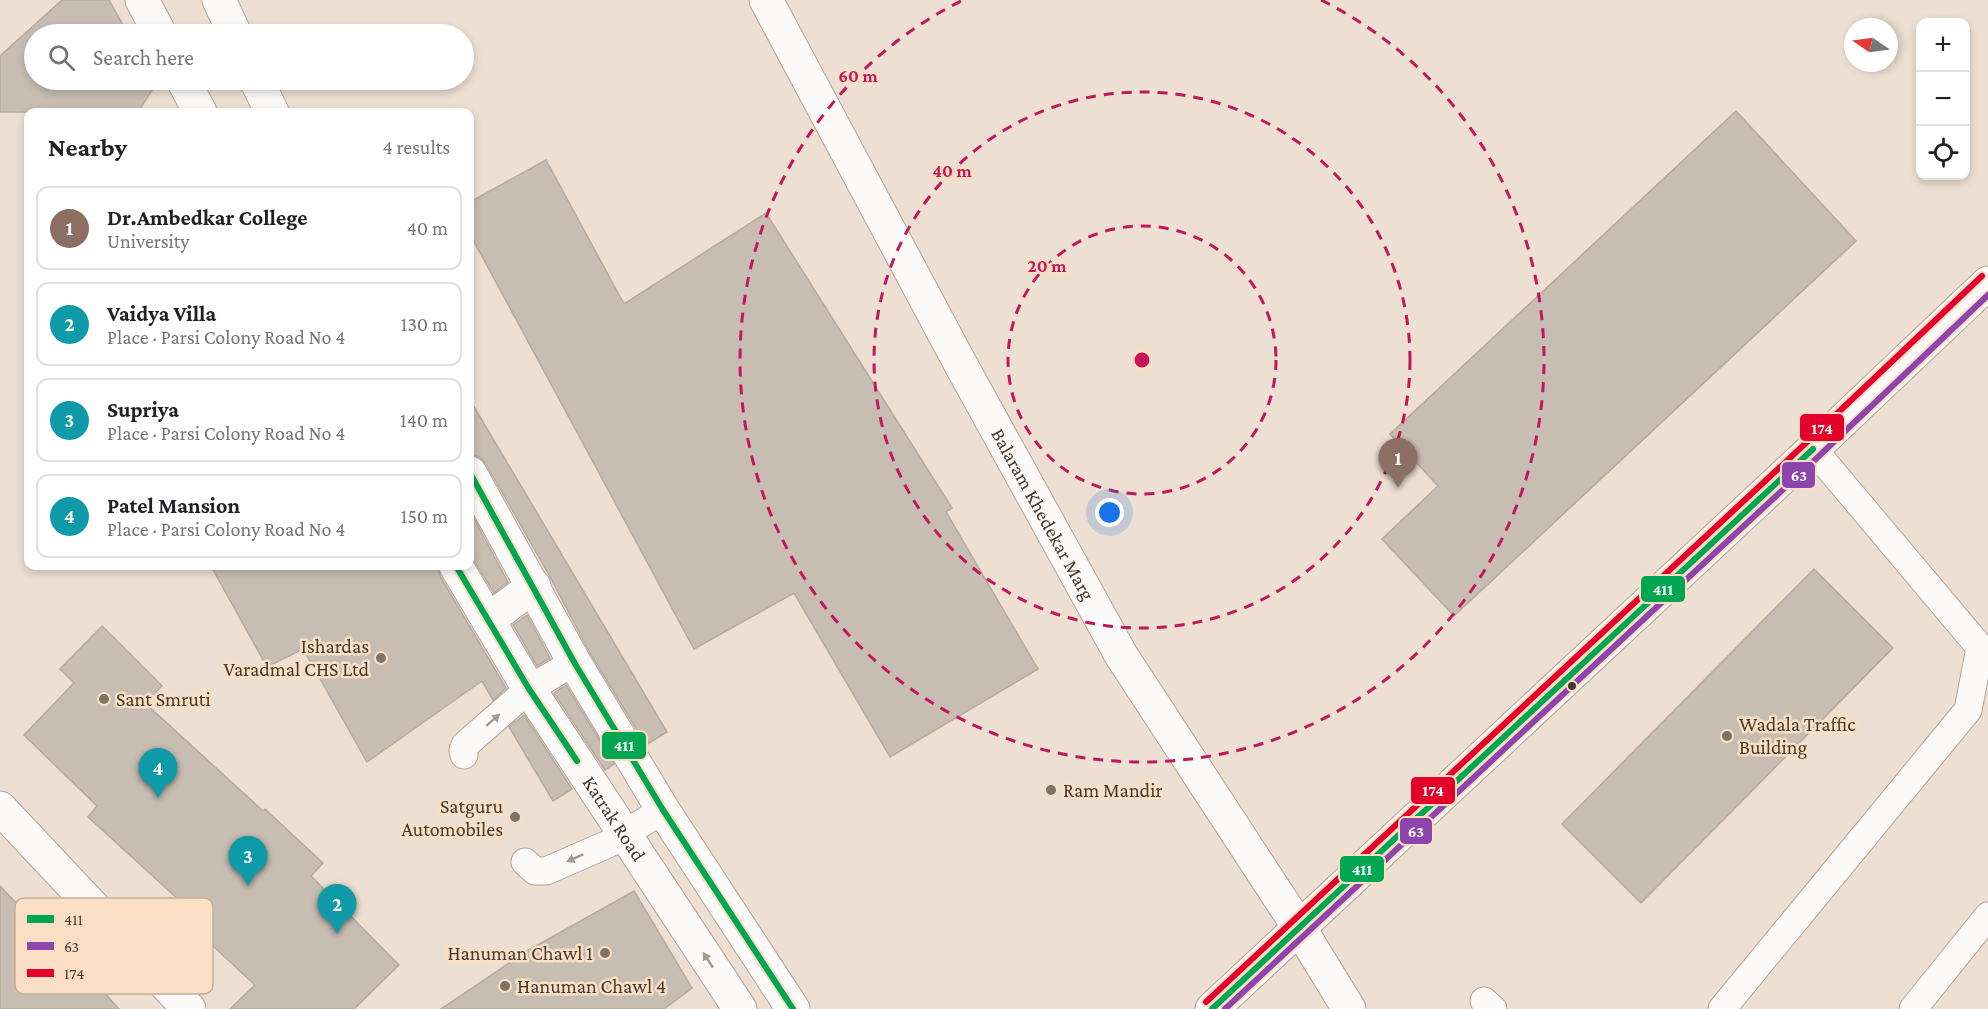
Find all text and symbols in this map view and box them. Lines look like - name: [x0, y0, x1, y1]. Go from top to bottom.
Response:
- north arrow: [1844, 18, 1898, 72]
- map controls: [1916, 18, 1970, 180]
- button: +: [1916, 18, 1970, 72]
- search box: [24, 24, 474, 90]
- icon: search: [45, 41, 78, 74]
- text: Search here: [93, 45, 194, 70]
- text: 60 m: [838, 66, 878, 86]
- button: −: [1916, 72, 1970, 126]
- button: locate: [1916, 126, 1970, 180]
- text: Nearby: [48, 133, 127, 162]
- text: 4 results: [383, 136, 450, 158]
- text: 40 m: [932, 161, 972, 181]
- text: Dr.Ambedkar College: [107, 205, 307, 230]
- text: 1: [66, 217, 73, 239]
- text: 40 m: [407, 217, 448, 239]
- text: University: [107, 230, 190, 252]
- text: 20 m: [1028, 256, 1067, 276]
- text: Vaidya Villa: [107, 301, 216, 326]
- text: 2: [64, 313, 75, 335]
- text: 130 m: [401, 313, 448, 335]
- text: Place · Parsi Colony Road No 4: [107, 326, 345, 348]
- centre of rings: [1132, 350, 1152, 370]
- text: Supriya: [107, 397, 179, 422]
- text: 3: [65, 409, 74, 431]
- text: 140 m: [400, 409, 448, 431]
- line badge: 174: [1799, 413, 1845, 442]
- text: 174: [1811, 420, 1833, 437]
- text: Place · Parsi Colony Road No 4: [107, 422, 345, 444]
- street label: Balaram Khedekar Marg: [987, 424, 1100, 604]
- pin: 1: [1378, 438, 1418, 488]
- line badge: 63: [1781, 461, 1816, 489]
- text: 63: [1791, 467, 1807, 484]
- text: Patel Mansion: [107, 493, 240, 518]
- your location: [1095, 498, 1124, 527]
- text: 4: [64, 505, 75, 527]
- text: 150 m: [401, 505, 448, 527]
- text: Place · Parsi Colony Road No 4: [107, 518, 345, 540]
- line badge: 411: [1640, 575, 1686, 603]
- text: 411: [1653, 581, 1673, 598]
- place label: Ishardas Varadmal CHS Ltd: [224, 635, 369, 680]
- marker: Ishardas Varadmal CHS Ltd: [374, 651, 388, 665]
- unlabelled marker: [1566, 680, 1578, 692]
- place label: Sant Smruti: [116, 688, 211, 710]
- marker: Sant Smruti: [97, 692, 111, 706]
- place label: Wadala Traffic Building: [1739, 713, 1856, 759]
- one-way arrow: [485, 714, 501, 727]
- marker: Wadala Traffic Building: [1720, 729, 1734, 743]
- line badge: 411: [601, 731, 647, 760]
- text: 411: [614, 737, 634, 754]
- pin: 4: [138, 748, 178, 798]
- street label: Katrak Road: [578, 772, 650, 865]
- line badge: 174: [1410, 776, 1456, 805]
- place label: Ram Mandir: [1063, 779, 1163, 801]
- text: 174: [1422, 782, 1444, 799]
- marker: Ram Mandir: [1044, 783, 1058, 797]
- place label: Satguru Automobiles: [401, 795, 503, 840]
- marker: Satguru Automobiles: [508, 810, 522, 824]
- line badge: 63: [1399, 817, 1433, 845]
- text: 63: [1408, 823, 1424, 840]
- pin: 3: [228, 836, 268, 886]
- one-way arrow: [565, 853, 583, 863]
- line badge: 411: [1339, 855, 1385, 883]
- text: 411: [1352, 861, 1372, 878]
- pin: 2: [318, 884, 356, 934]
- legend: [15, 898, 213, 994]
- text: 411: [64, 911, 83, 928]
- text: 63: [64, 938, 79, 955]
- place label: Hanuman Chawl 1: [447, 942, 593, 964]
- marker: Hanuman Chawl 1: [598, 946, 612, 960]
- one-way arrow: [703, 952, 714, 968]
- text: 174: [64, 965, 84, 982]
- place label: Hanuman Chawl 4: [517, 975, 666, 997]
- marker: Hanuman Chawl 4: [498, 979, 512, 993]

